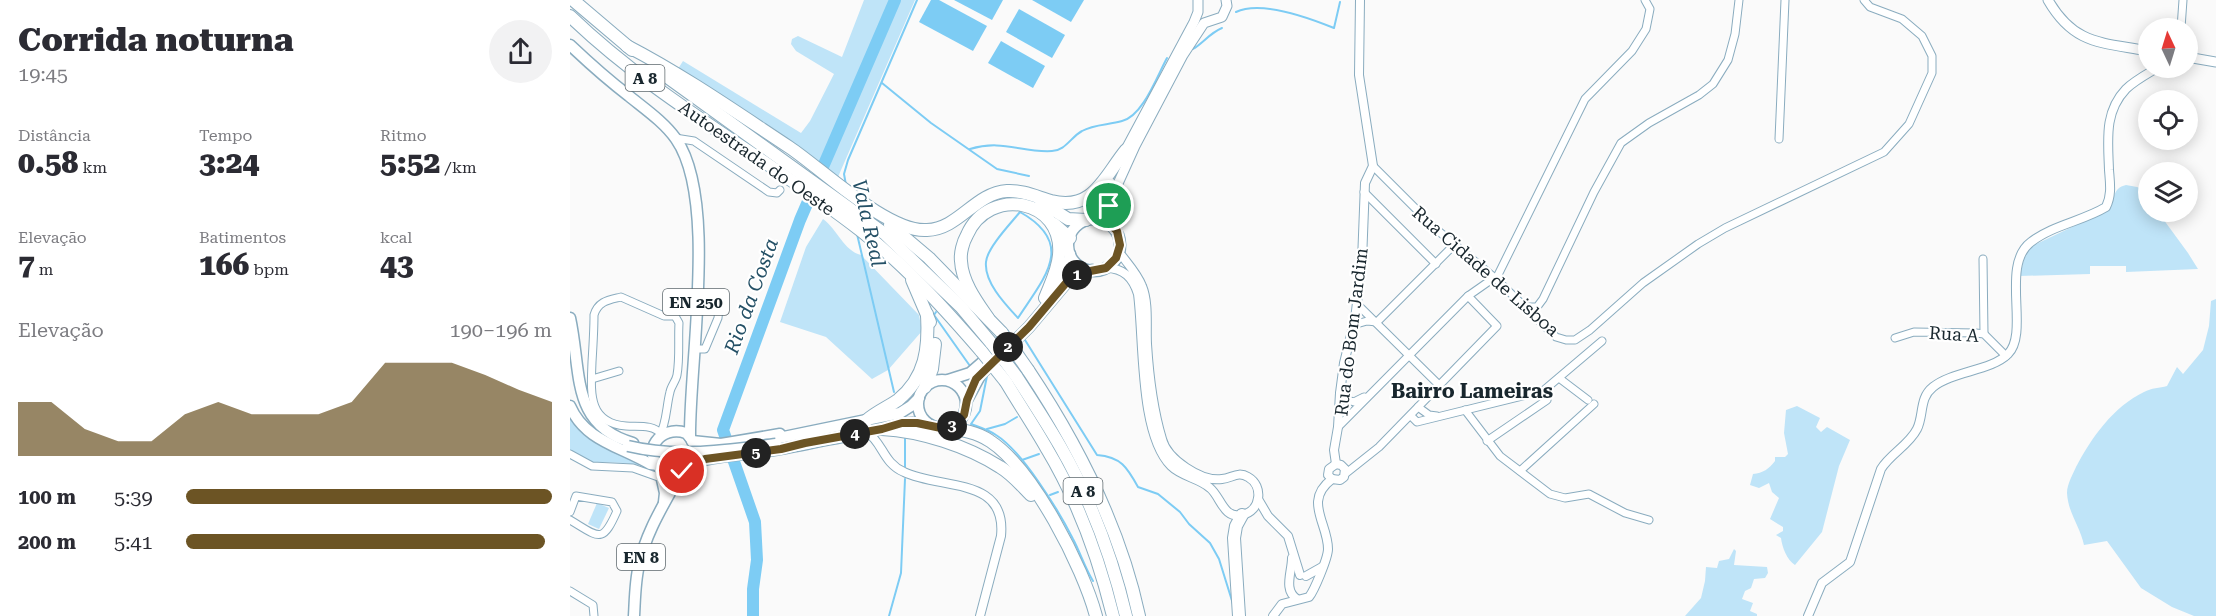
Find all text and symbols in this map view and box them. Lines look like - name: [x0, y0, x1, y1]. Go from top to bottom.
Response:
- north arrow: [2138, 18, 2198, 78]
- map controls: [2138, 18, 2198, 222]
- text: Corrida noturna: [18, 20, 294, 59]
- button: share: [489, 20, 552, 83]
- text: 19:45: [18, 62, 68, 86]
- road number: A 8: [626, 65, 664, 91]
- button: locate: [2138, 90, 2198, 150]
- street label: Autoestrada do Oeste: [675, 96, 839, 220]
- text: Distância: [18, 126, 91, 145]
- text: Tempo: [199, 126, 252, 145]
- text: Ritmo: [380, 126, 427, 145]
- text: 0.58: [18, 145, 78, 180]
- text: 3:24: [199, 145, 259, 180]
- text: 5:52: [380, 145, 440, 180]
- text: km: [78, 158, 107, 177]
- text: /km: [440, 158, 477, 177]
- button: layers: [2138, 162, 2198, 222]
- water label: Vala Real: [847, 177, 891, 269]
- pin: [1083, 180, 1134, 231]
- icon: arrive: [1092, 189, 1125, 222]
- street label: Rua Cidade de Lisboa: [1408, 202, 1564, 341]
- text: Elevação: [18, 228, 87, 247]
- text: Batimentos: [199, 228, 286, 247]
- text: kcal: [380, 228, 412, 247]
- water label: Rio da Costa: [719, 235, 783, 358]
- text: 7: [18, 247, 35, 282]
- text: 166: [199, 247, 249, 282]
- text: 43: [380, 247, 414, 282]
- street label: Rua do Bom Jardim: [1330, 247, 1372, 417]
- text: m: [35, 260, 53, 279]
- text: bpm: [249, 260, 289, 279]
- pin: 1: [1062, 260, 1092, 290]
- text: 1: [1073, 265, 1081, 284]
- road number: EN 250: [663, 289, 729, 315]
- text: Elevação: [18, 318, 104, 342]
- text: 190–196 m: [449, 318, 552, 342]
- street label: Rua A: [1928, 322, 1980, 346]
- pin: 2: [993, 332, 1023, 362]
- text: 2: [1004, 337, 1012, 356]
- district label: Bairro Lameiras: [1391, 379, 1553, 403]
- pin: 3: [937, 411, 967, 441]
- text: 3: [948, 416, 956, 435]
- pin: 4: [840, 419, 870, 449]
- text: 4: [851, 424, 859, 443]
- pin: 5: [741, 438, 771, 468]
- text: 5: [752, 443, 760, 462]
- pin: [656, 445, 707, 496]
- icon: check: [665, 454, 698, 487]
- road number: A 8: [1064, 478, 1102, 504]
- text: 100 m: [18, 485, 76, 509]
- text: 5:39: [114, 485, 153, 509]
- text: 200 m: [18, 530, 76, 554]
- text: 5:41: [114, 530, 153, 554]
- road number: EN 8: [617, 544, 665, 570]

